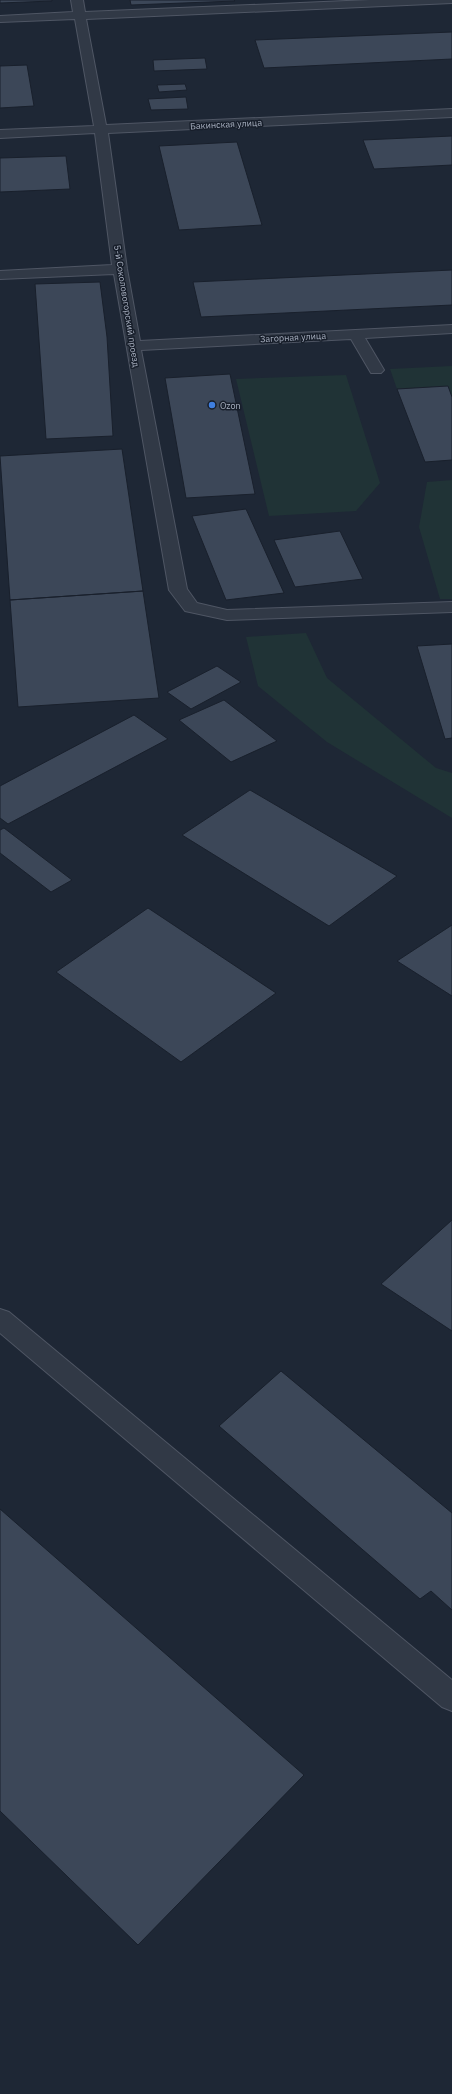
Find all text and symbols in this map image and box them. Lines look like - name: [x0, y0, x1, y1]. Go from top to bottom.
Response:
- street label: Бакинская улица: [190, 117, 262, 131]
- street label: 5-й Соколовогорский проезд: [112, 244, 142, 368]
- street label: Загорная улица: [260, 330, 326, 344]
- marker: Ozon: [207, 400, 217, 410]
- place label: Ozon: [220, 400, 241, 411]

